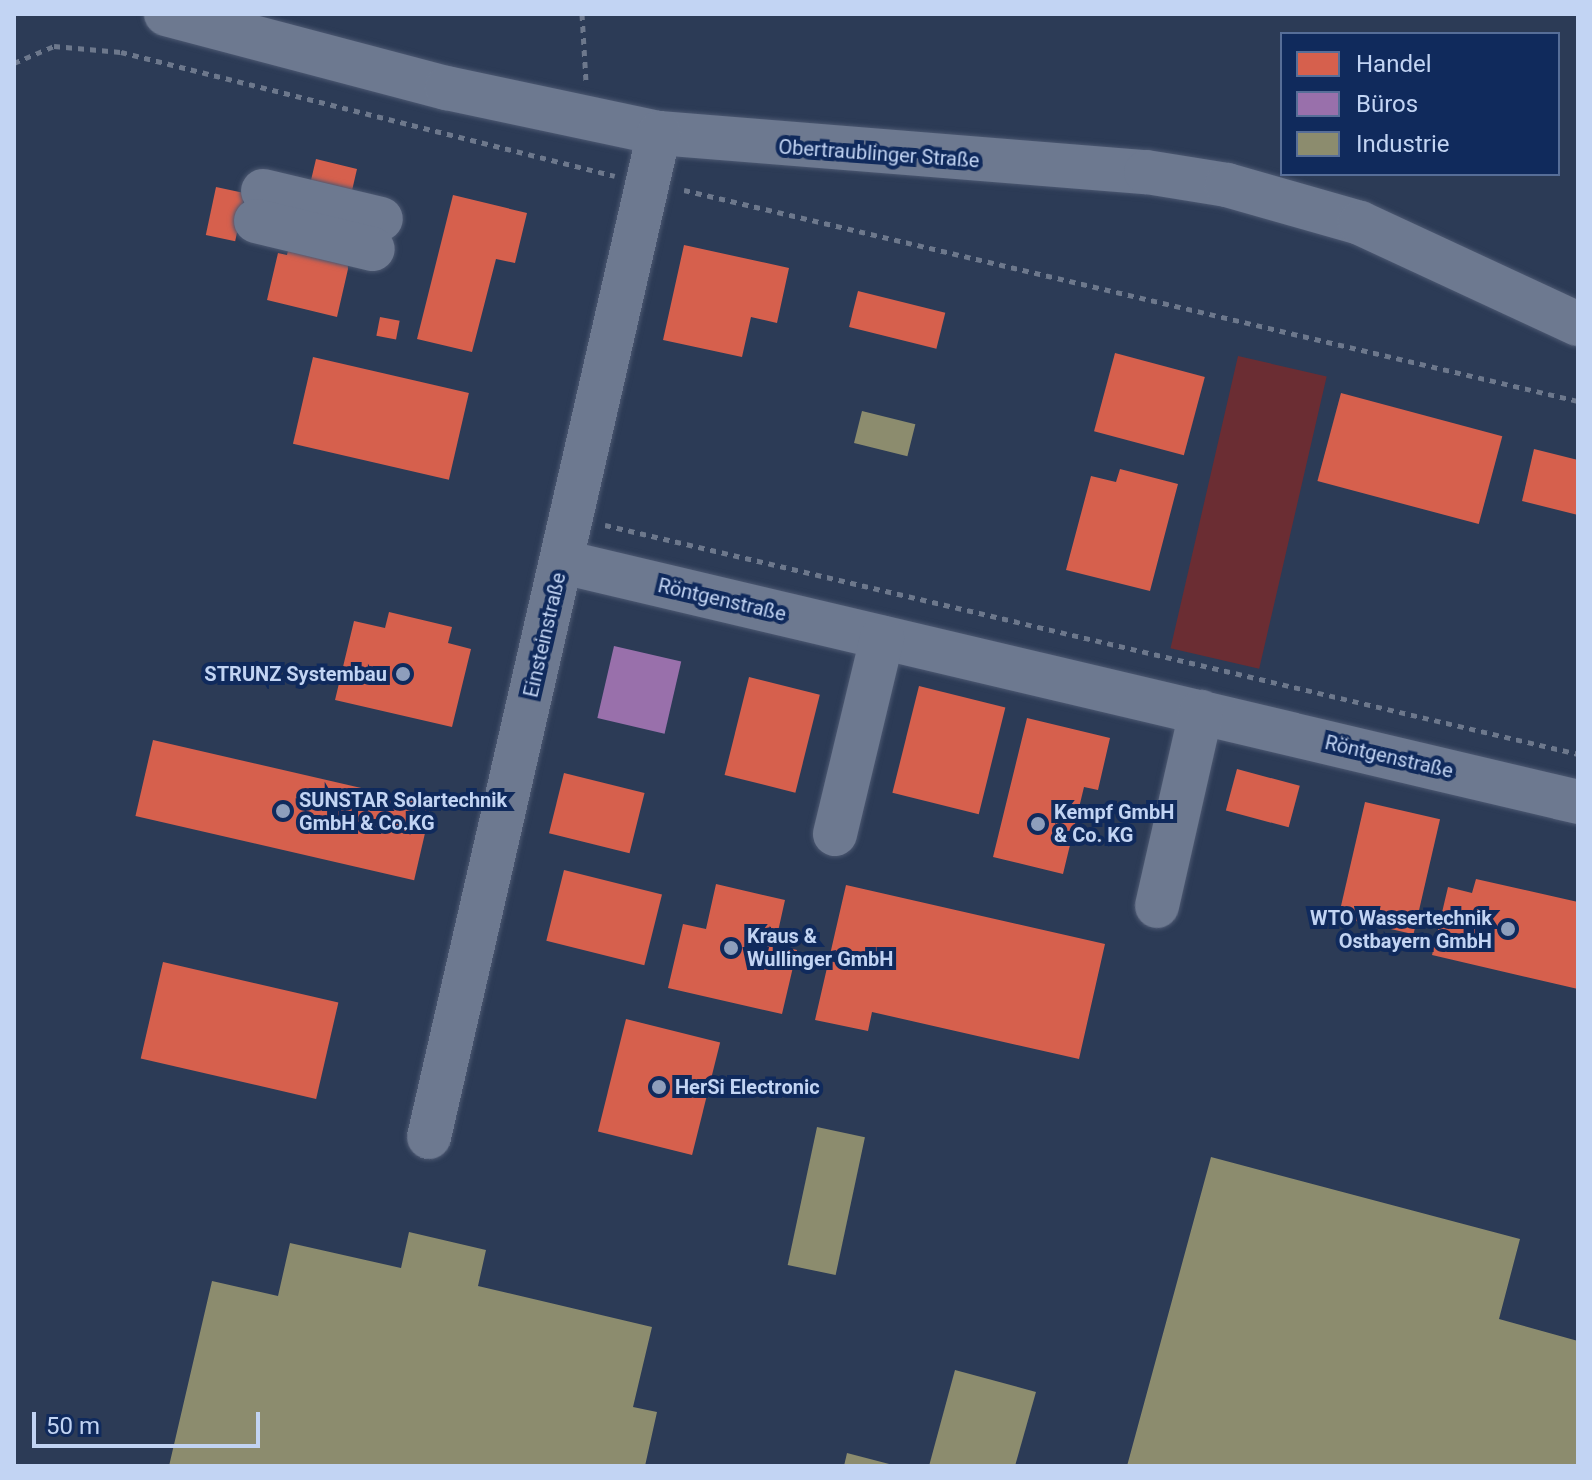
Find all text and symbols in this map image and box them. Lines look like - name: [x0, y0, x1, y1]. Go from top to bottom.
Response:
- legend: [1280, 32, 1560, 176]
- text: Handel: [1356, 50, 1432, 78]
- text: Büros: [1356, 90, 1418, 118]
- text: Industrie: [1356, 130, 1449, 158]
- street label: Obertraublinger Straße: [778, 135, 980, 173]
- street label: Einsteinstraße: [519, 570, 571, 700]
- street label: Röntgenstraße: [656, 574, 788, 626]
- place label: STRUNZ Systembau: [204, 662, 387, 686]
- marker: STRUNZ Systembau: [394, 665, 412, 683]
- street label: Röntgenstraße: [1323, 731, 1455, 783]
- place label: SUNSTAR Solartechnik GmbH & Co.KG: [299, 788, 507, 835]
- place label: Kempf GmbH & Co. KG: [1054, 800, 1174, 847]
- marker: SUNSTAR Solartechnik GmbH & Co.KG: [274, 802, 292, 820]
- marker: Kempf GmbH & Co. KG: [1029, 815, 1047, 833]
- place label: WTO Wassertechnik Ostbayern GmbH: [1310, 906, 1492, 953]
- marker: WTO Wassertechnik Ostbayern GmbH: [1499, 920, 1517, 938]
- place label: Kraus & Wullinger GmbH: [747, 924, 893, 971]
- marker: Kraus & Wullinger GmbH: [722, 939, 740, 957]
- place label: HerSi Electronic: [675, 1075, 820, 1099]
- marker: HerSi Electronic: [650, 1078, 668, 1096]
- scale bar: [36, 1396, 264, 1446]
- text: 50 m: [46, 1412, 100, 1440]

